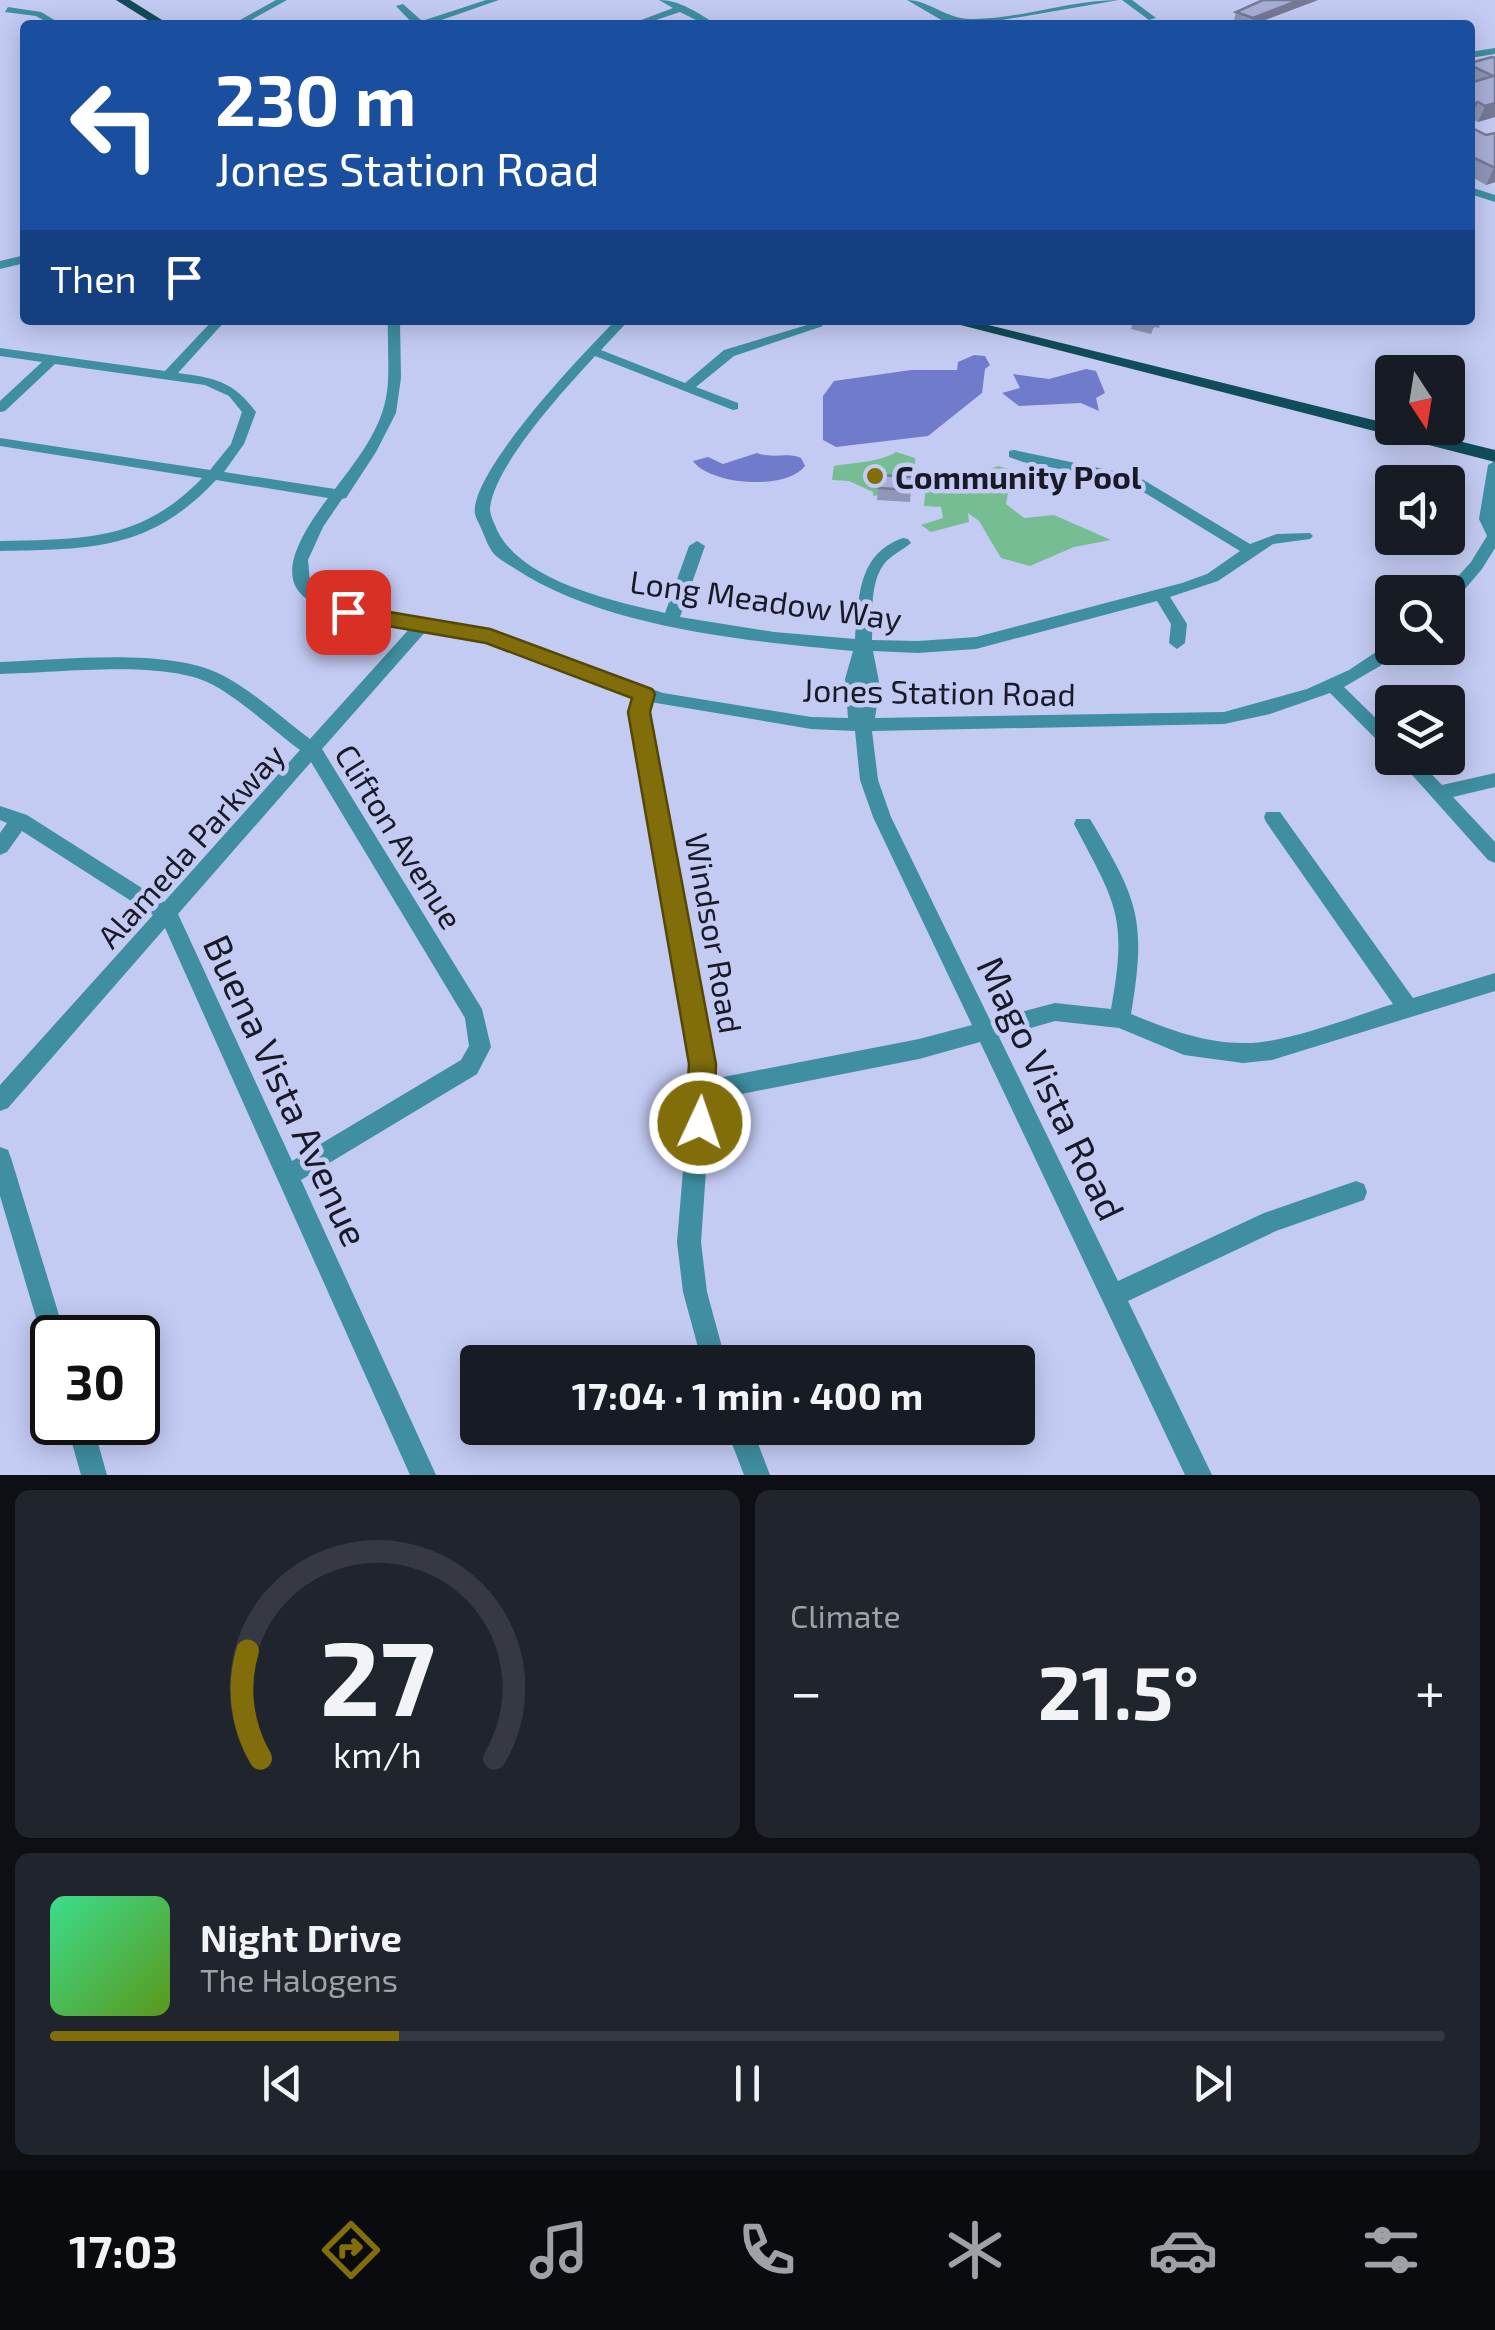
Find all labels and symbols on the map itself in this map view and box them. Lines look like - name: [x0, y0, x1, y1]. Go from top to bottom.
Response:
- north arrow: [1375, 355, 1465, 445]
- place label: Community Pool: [895, 457, 1142, 496]
- marker: Community Pool: [864, 465, 886, 487]
- street label: Long Meadow Way: [628, 561, 905, 637]
- pin: [306, 570, 391, 655]
- street label: Jones Station Road: [802, 670, 1076, 712]
- street label: Alameda Parkway: [88, 735, 292, 955]
- street label: Clifton Avenue: [328, 737, 472, 935]
- street label: Windsor Road: [679, 830, 751, 1036]
- street label: Buena Vista Avenue: [195, 927, 379, 1253]
- street label: Mago Vista Road: [968, 949, 1136, 1227]
- position arrow: [648, 1071, 752, 1175]
- speed limit sign: 30: [30, 1315, 160, 1445]

